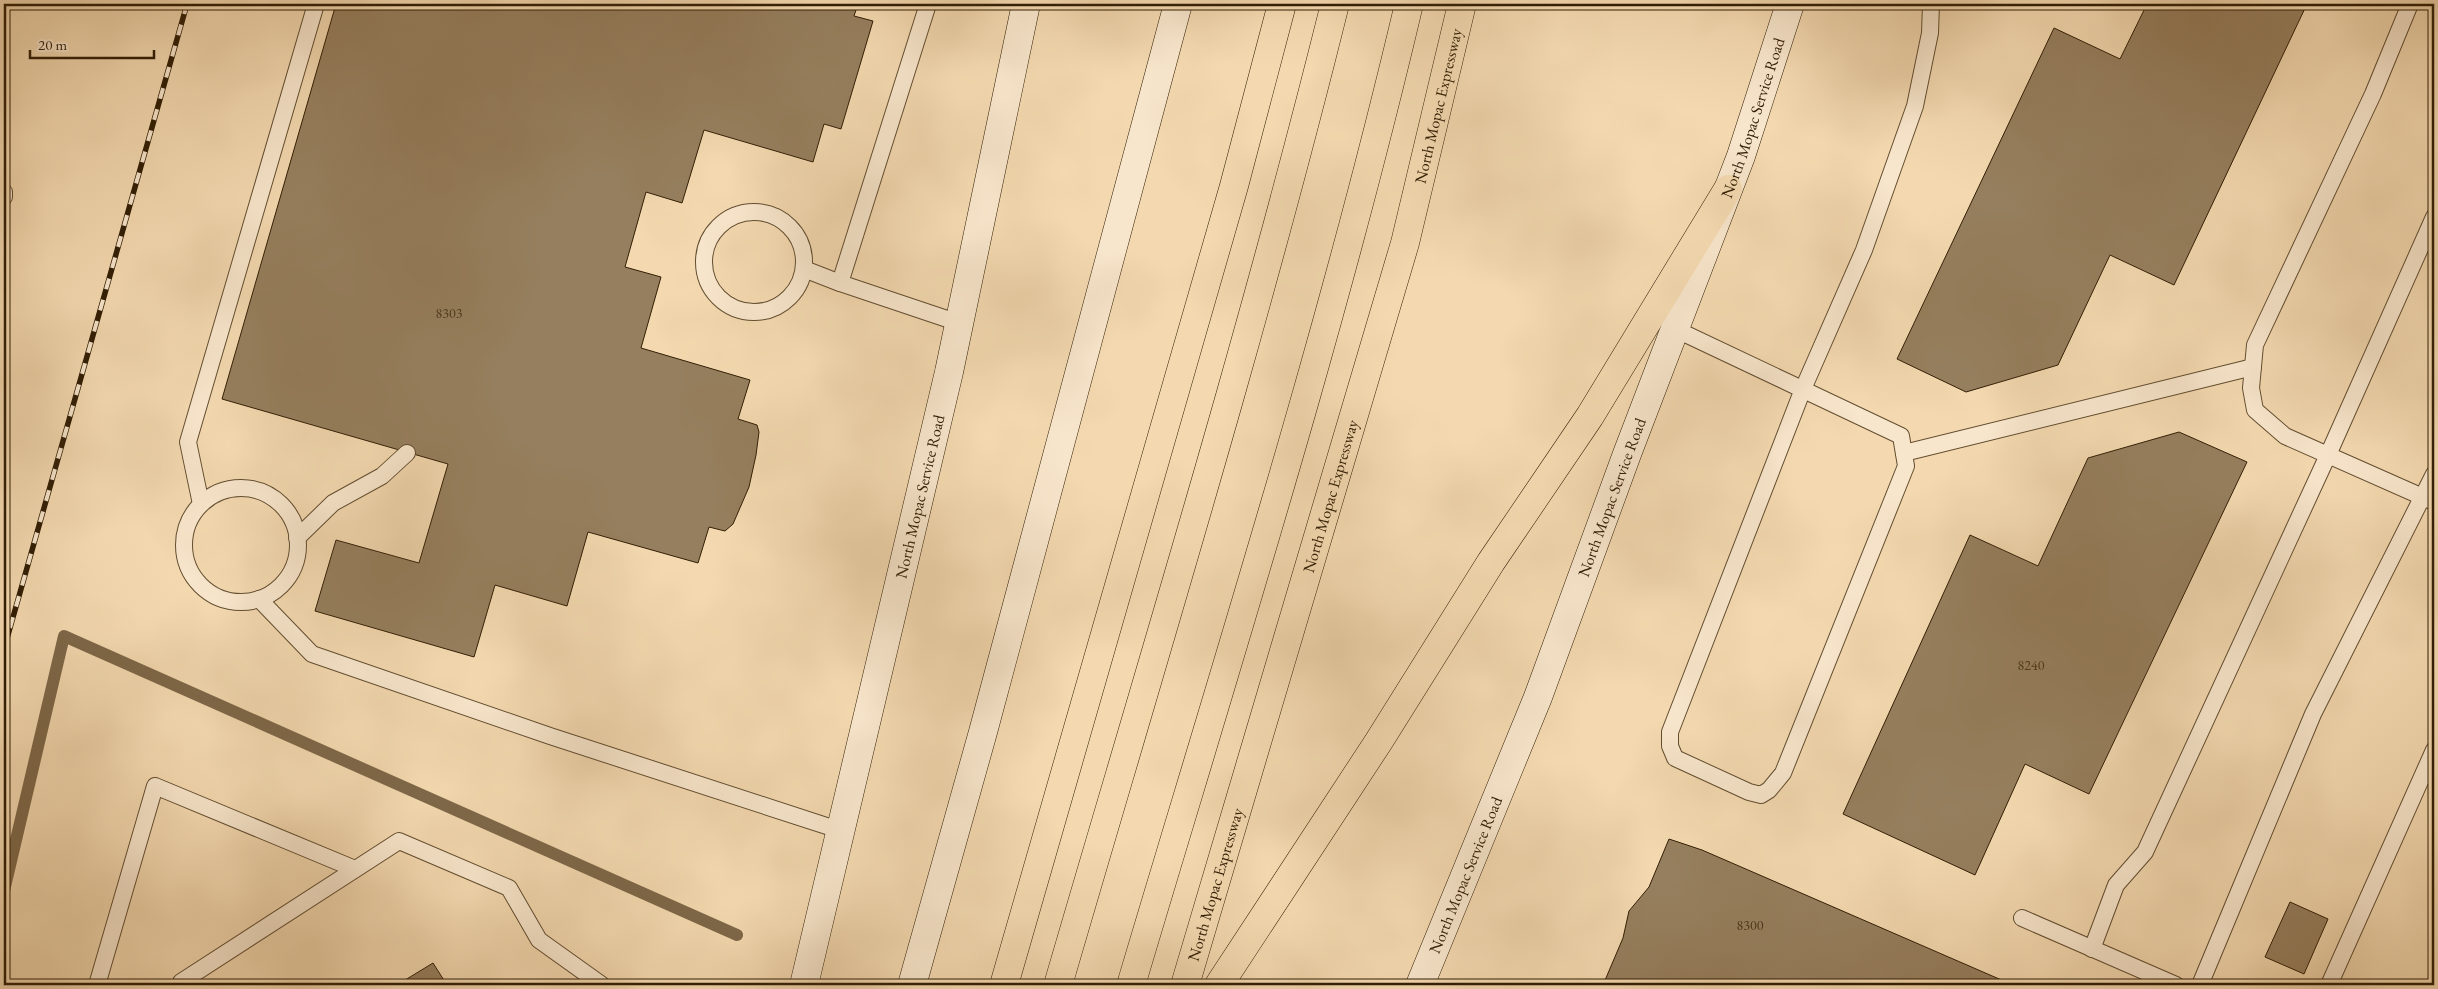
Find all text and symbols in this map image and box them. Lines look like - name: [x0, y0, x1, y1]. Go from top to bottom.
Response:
- street label: North Mopac Expressway: [1410, 25, 1467, 186]
- scale bar: [30, 28, 154, 60]
- street label: North Mopac Service Road: [1716, 34, 1790, 201]
- text: 20 m: [38, 35, 67, 54]
- house number: 8303: [436, 304, 463, 322]
- street label: North Mopac Service Road: [891, 412, 950, 581]
- street label: North Mopac Service Road: [1573, 414, 1651, 580]
- street label: North Mopac Expressway: [1298, 416, 1363, 575]
- house number: 8240: [2018, 656, 2045, 674]
- street label: North Mopac Service Road: [1424, 793, 1507, 957]
- street label: North Mopac Expressway: [1183, 804, 1248, 964]
- house number: 8300: [1737, 916, 1764, 934]

